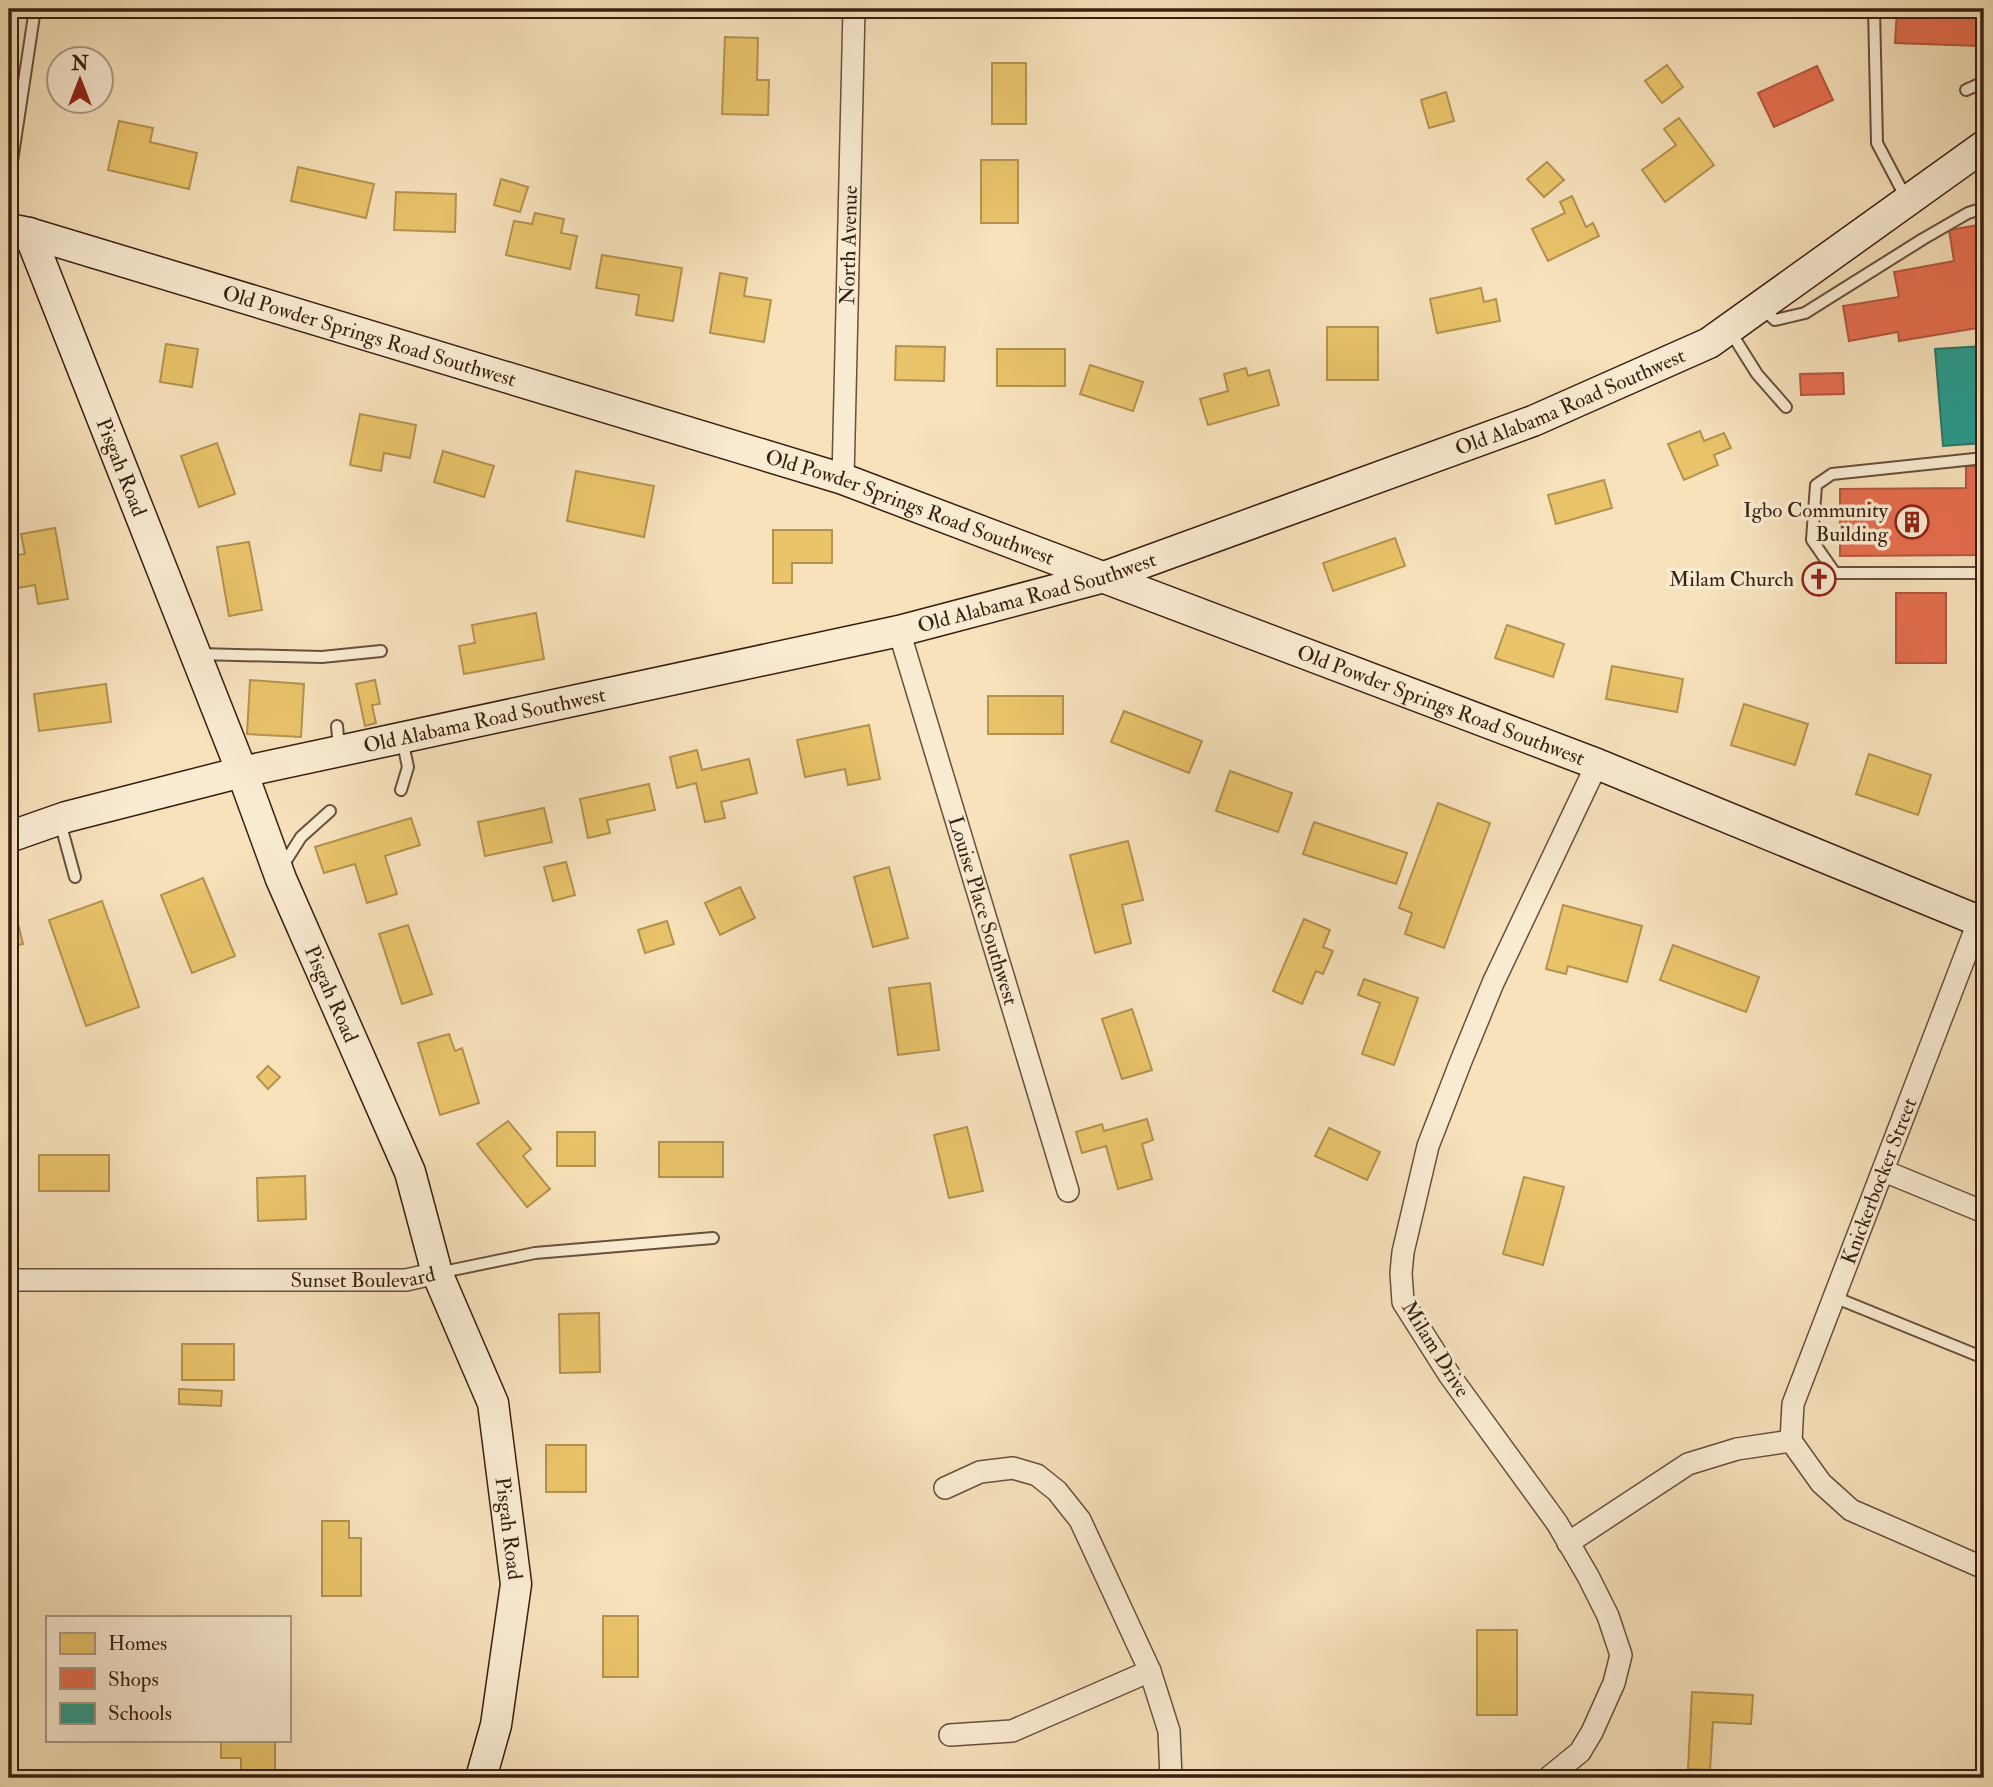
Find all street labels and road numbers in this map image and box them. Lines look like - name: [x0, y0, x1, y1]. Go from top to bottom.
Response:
- street label: North Avenue: [834, 185, 864, 305]
- street label: Old Powder Springs Road Southwest: [219, 279, 520, 394]
- street label: Old Alabama Road Southwest: [1452, 342, 1690, 462]
- street label: Pisgah Road: [90, 415, 153, 521]
- street label: Old Powder Springs Road Southwest: [762, 443, 1058, 572]
- street label: Old Alabama Road Southwest: [915, 546, 1160, 640]
- street label: Old Powder Springs Road Southwest: [1293, 639, 1589, 772]
- street label: Old Alabama Road Southwest: [361, 681, 608, 760]
- street label: Louise Place Southwest: [942, 813, 1024, 1009]
- street label: Pisgah Road: [298, 941, 365, 1047]
- street label: Knickerbocker Street: [1835, 1094, 1923, 1268]
- street label: Sunset Boulevard: [290, 1261, 439, 1294]
- street label: Milam Drive: [1395, 1296, 1476, 1403]
- street label: Pisgah Road: [489, 1475, 528, 1582]

